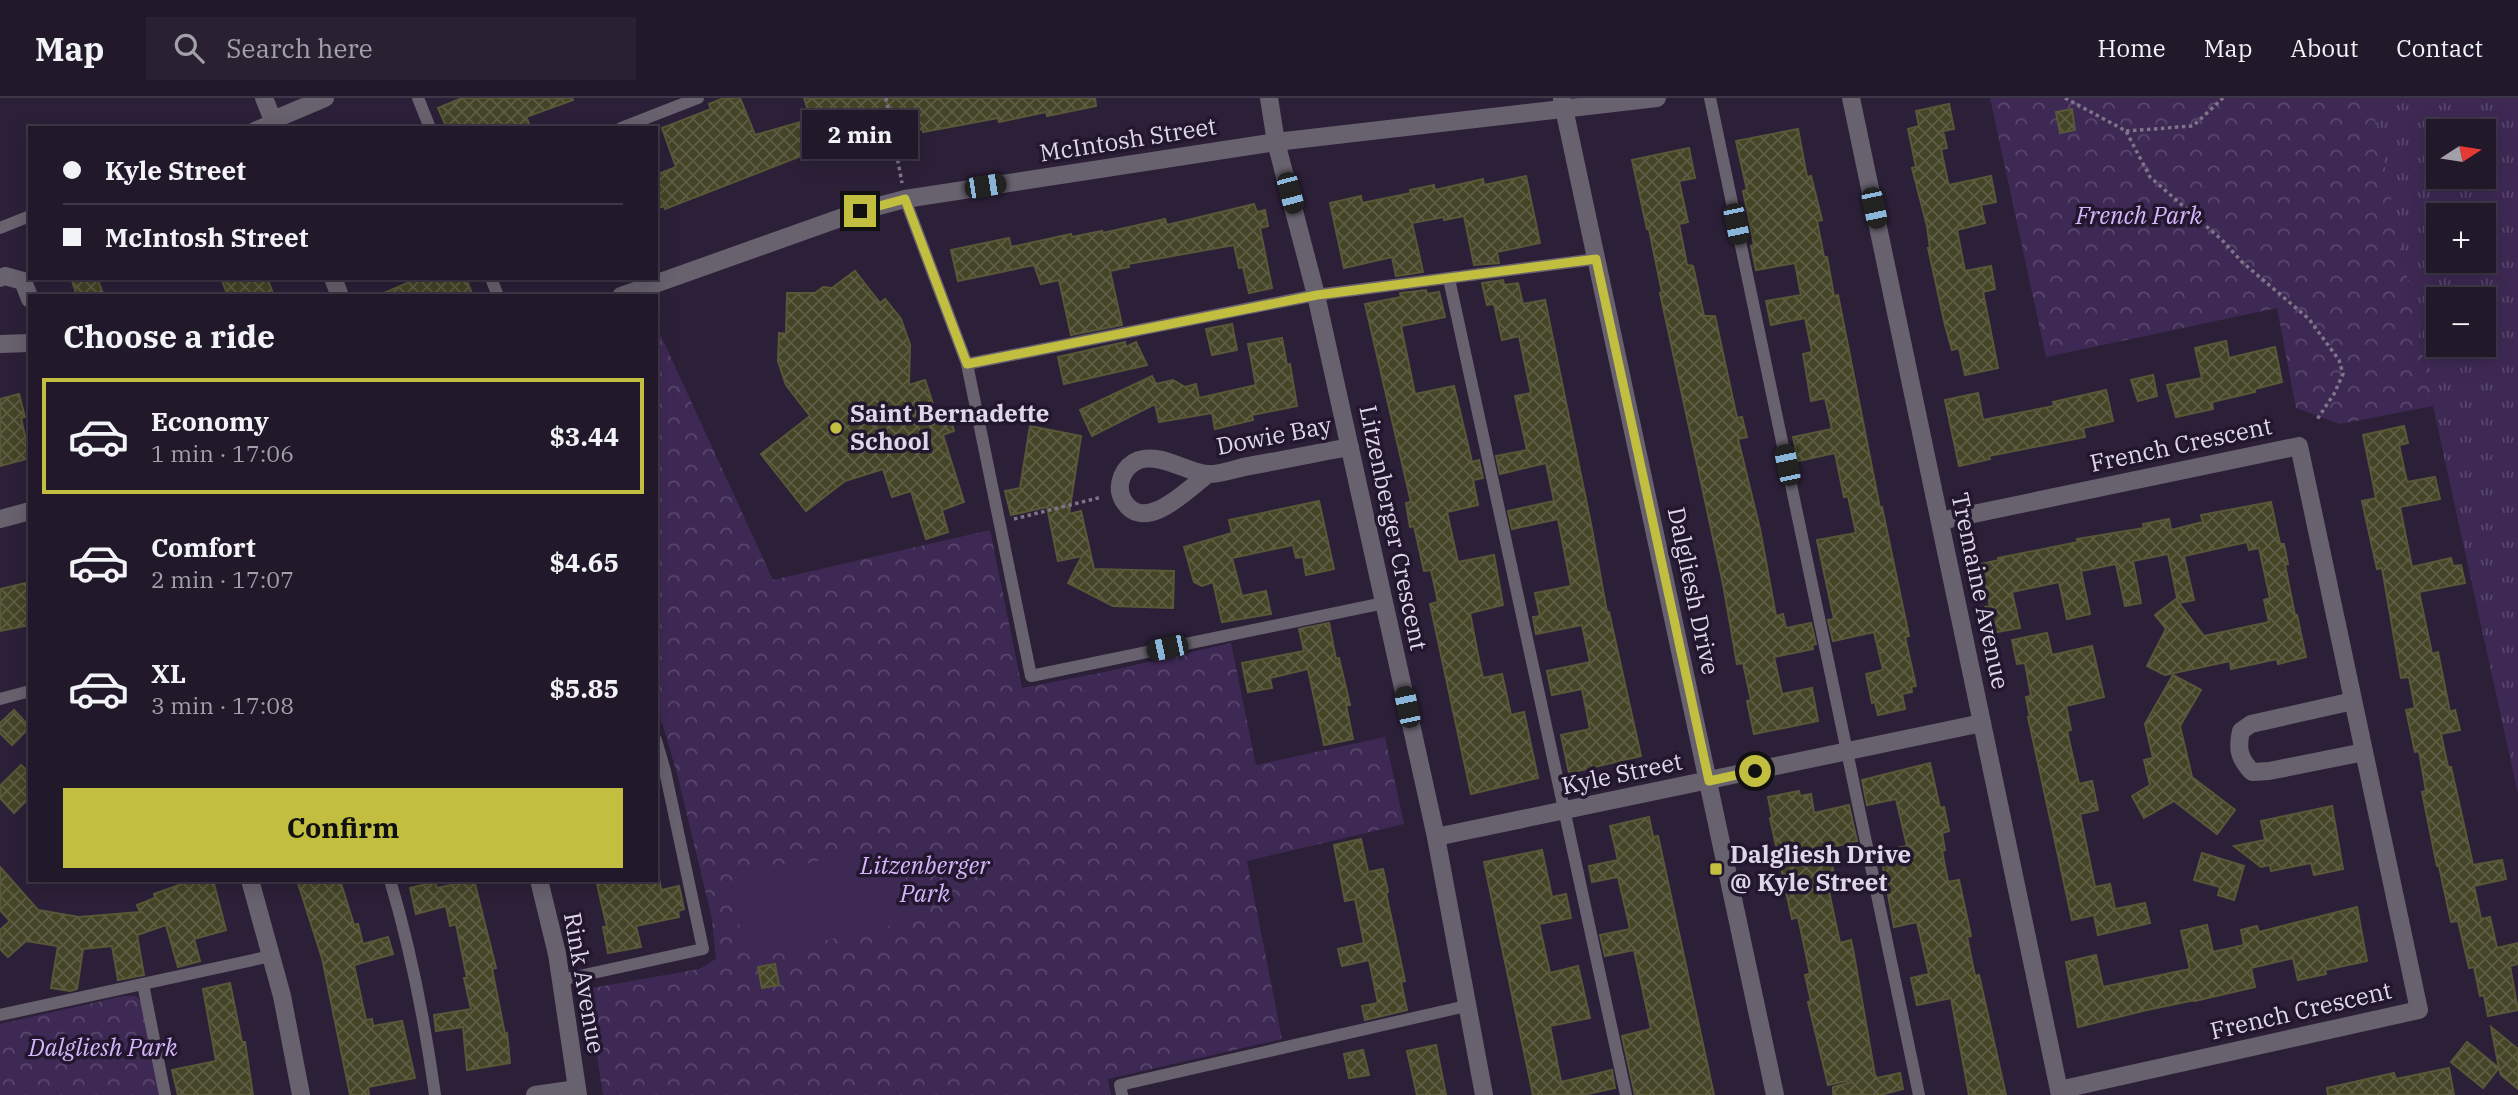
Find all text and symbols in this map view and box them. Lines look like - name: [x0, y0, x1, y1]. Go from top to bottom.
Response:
- search box: [146, 17, 636, 80]
- text: Map: [35, 27, 104, 70]
- icon: search: [170, 29, 208, 67]
- text: Search here: [226, 31, 373, 65]
- text: Home: [2098, 32, 2166, 64]
- text: Map: [2204, 32, 2252, 64]
- text: About: [2290, 32, 2358, 64]
- text: Contact: [2396, 32, 2483, 64]
- callout: 2 min: [802, 109, 918, 158]
- street label: McIntosh Street: [1037, 109, 1219, 169]
- text: 2 min: [828, 119, 892, 149]
- north arrow: [2426, 119, 2496, 189]
- map controls: [2426, 119, 2496, 357]
- text: Kyle Street: [105, 153, 246, 187]
- car: [1275, 170, 1306, 216]
- car: [963, 172, 1008, 200]
- car: [1860, 185, 1889, 231]
- route end: [844, 195, 876, 227]
- park label: French Park: [2075, 199, 2202, 231]
- car: [1722, 201, 1751, 247]
- button: +: [2426, 203, 2496, 273]
- text: McIntosh Street: [105, 220, 308, 254]
- button: −: [2426, 287, 2496, 357]
- text: Choose a ride: [63, 315, 275, 357]
- place label: Saint Bernadette School: [850, 397, 1049, 457]
- street label: Litzenberger Crescent: [1352, 402, 1436, 653]
- text: Economy: [151, 404, 269, 438]
- icon: car: [67, 405, 130, 468]
- street label: Dowie Bay: [1213, 408, 1334, 462]
- street label: French Crescent: [2087, 409, 2275, 479]
- text: $3.44: [549, 419, 619, 453]
- marker: Saint Bernadette School: [828, 420, 844, 436]
- text: 1 min · 17:06: [151, 438, 294, 468]
- car: [1773, 442, 1802, 488]
- street label: Tremaine Avenue: [1944, 489, 2017, 692]
- street label: Dalgliesh Drive: [1661, 504, 1727, 678]
- text: Comfort: [151, 530, 256, 564]
- icon: car: [67, 531, 130, 594]
- text: $4.65: [549, 545, 619, 579]
- text: 2 min · 17:07: [151, 564, 294, 594]
- car: [1145, 633, 1190, 663]
- text: XL: [151, 656, 186, 690]
- icon: car: [67, 657, 130, 720]
- text: $5.85: [549, 671, 619, 705]
- car: [1393, 684, 1422, 730]
- text: 3 min · 17:08: [151, 690, 294, 720]
- street label: Kyle Street: [1559, 745, 1685, 801]
- route start: [1739, 755, 1771, 787]
- button: Confirm: [63, 788, 623, 868]
- place label: Dalgliesh Drive @ Kyle Street: [1730, 838, 1911, 898]
- park label: Litzenberger Park: [859, 849, 991, 909]
- marker: Dalgliesh Drive @ Kyle Street: [1708, 861, 1724, 877]
- street label: Rink Avenue: [557, 910, 613, 1056]
- street label: French Crescent: [2207, 974, 2395, 1046]
- park label: Dalgliesh Park: [28, 1031, 178, 1063]

